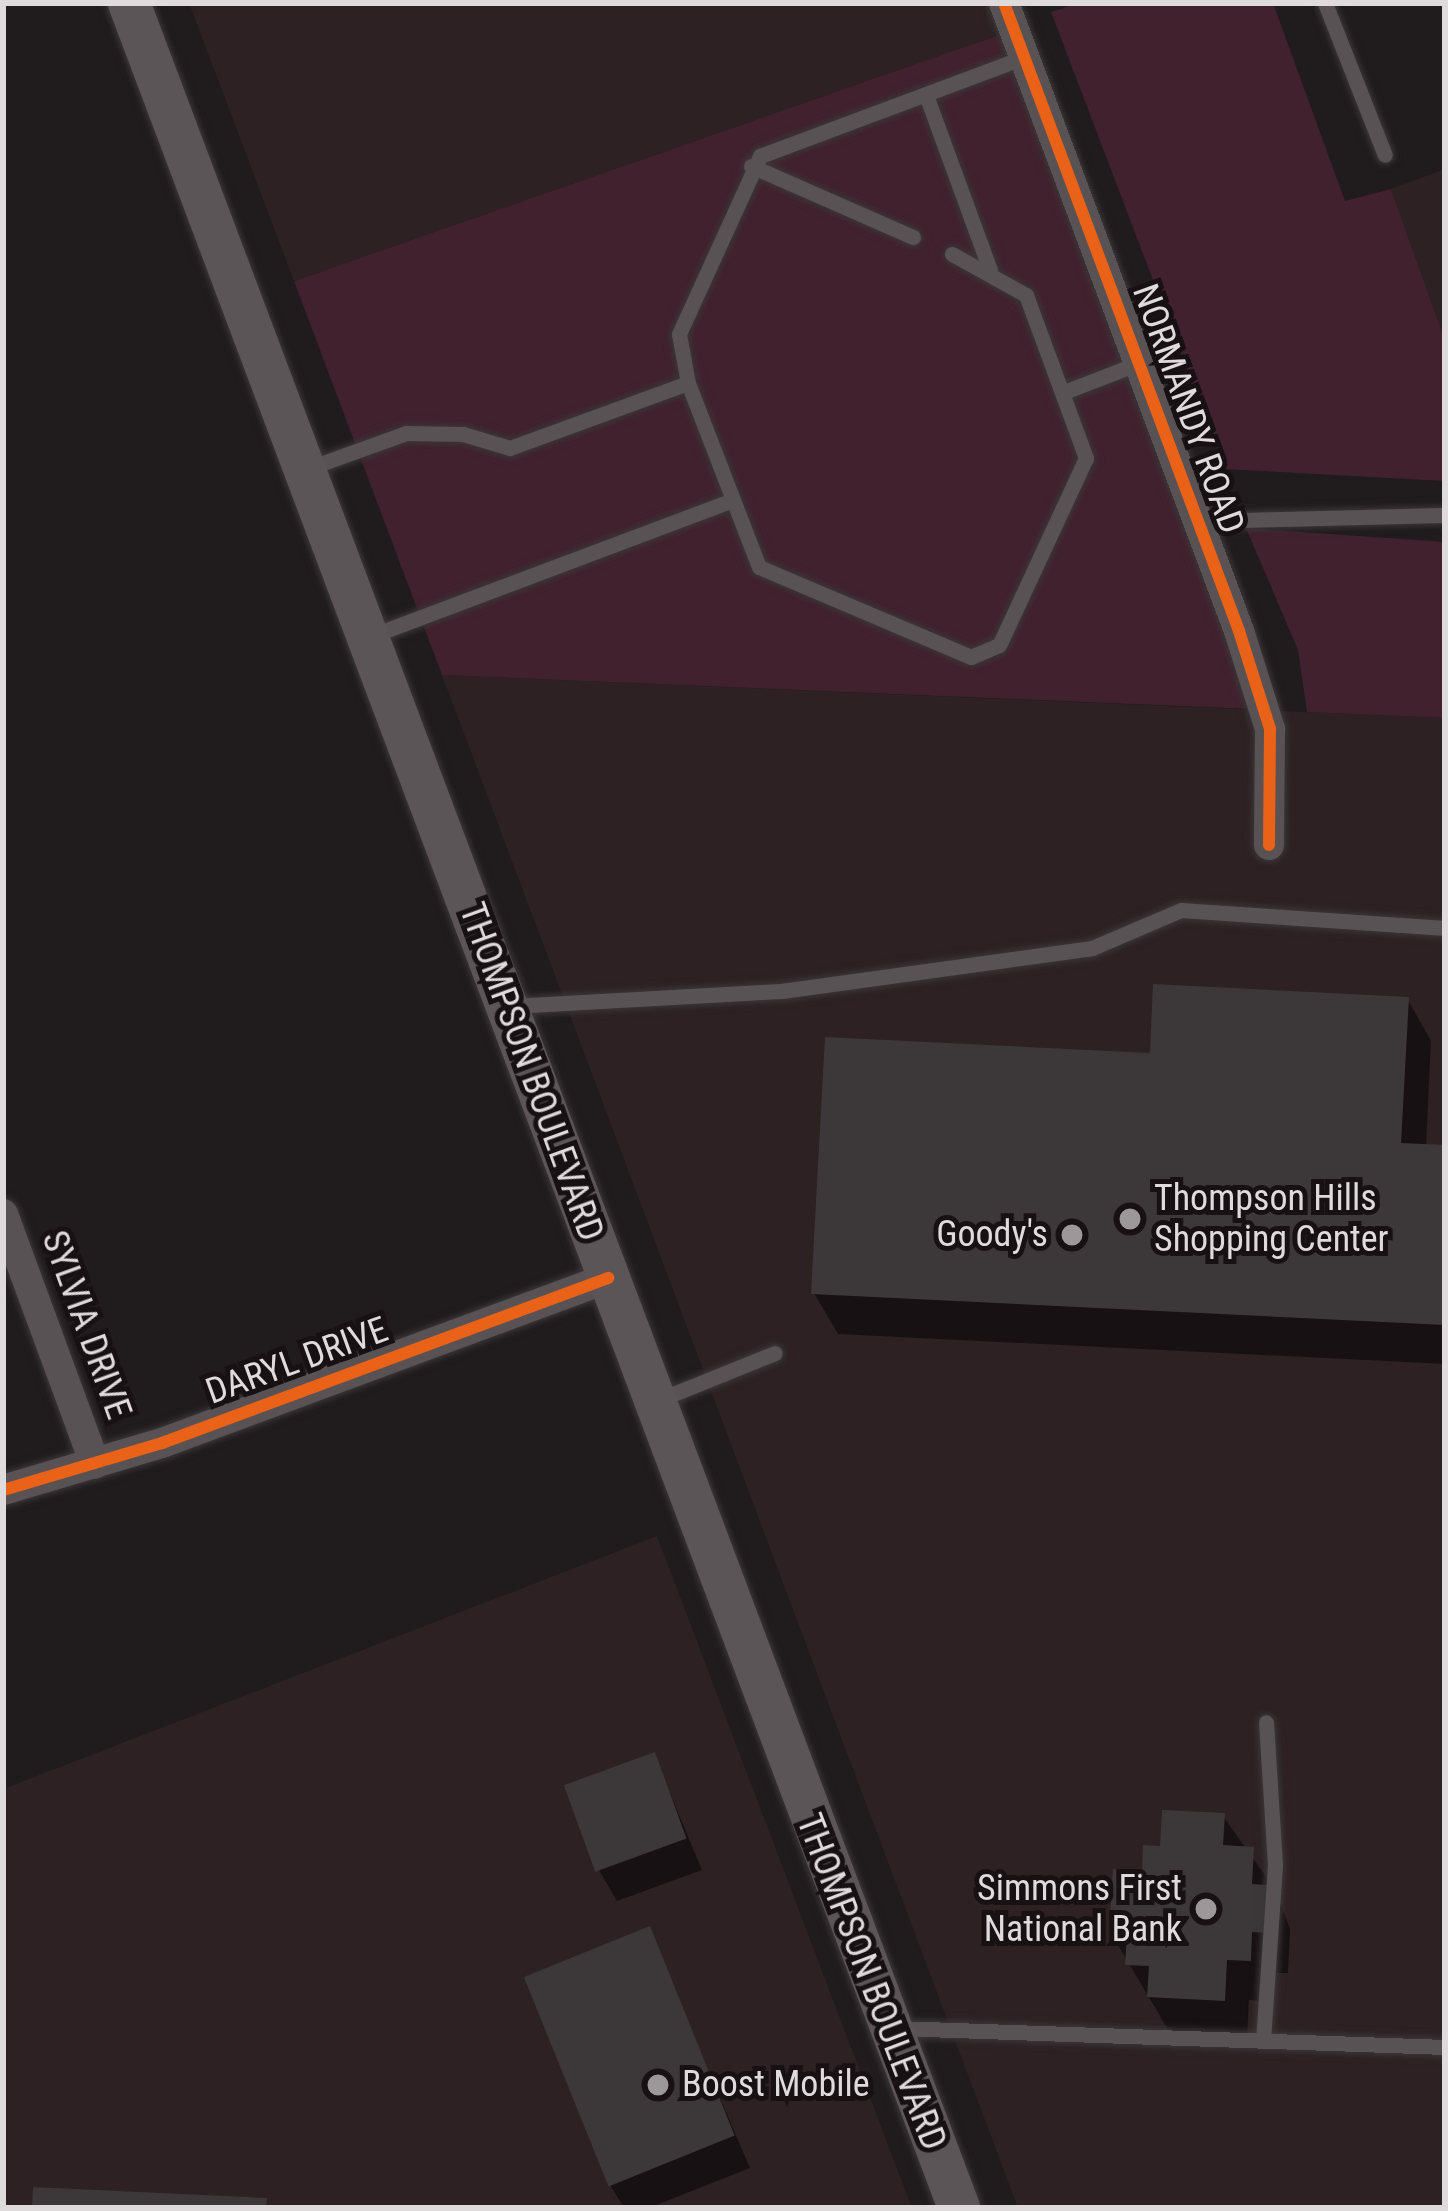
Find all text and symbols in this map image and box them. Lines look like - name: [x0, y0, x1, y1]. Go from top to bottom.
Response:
- street label: NORMANDY ROAD: [1123, 278, 1253, 540]
- street label: THOMPSON BOULEVARD: [450, 897, 612, 1247]
- place label: Thompson Hills Shopping Center: [1154, 1176, 1389, 1261]
- marker: Thompson Hills Shopping Center: [1117, 1206, 1143, 1232]
- place label: Goody's: [936, 1213, 1048, 1257]
- marker: Goody's: [1059, 1222, 1085, 1248]
- street label: SYLVIA DRIVE: [32, 1225, 140, 1425]
- street label: DARYL DRIVE: [200, 1308, 394, 1414]
- street label: THOMPSON BOULEVARD: [787, 1808, 955, 2156]
- place label: Simmons First National Bank: [977, 1866, 1182, 1951]
- marker: Simmons First National Bank: [1193, 1896, 1219, 1922]
- place label: Boost Mobile: [682, 2063, 870, 2107]
- marker: Boost Mobile: [645, 2072, 671, 2098]

